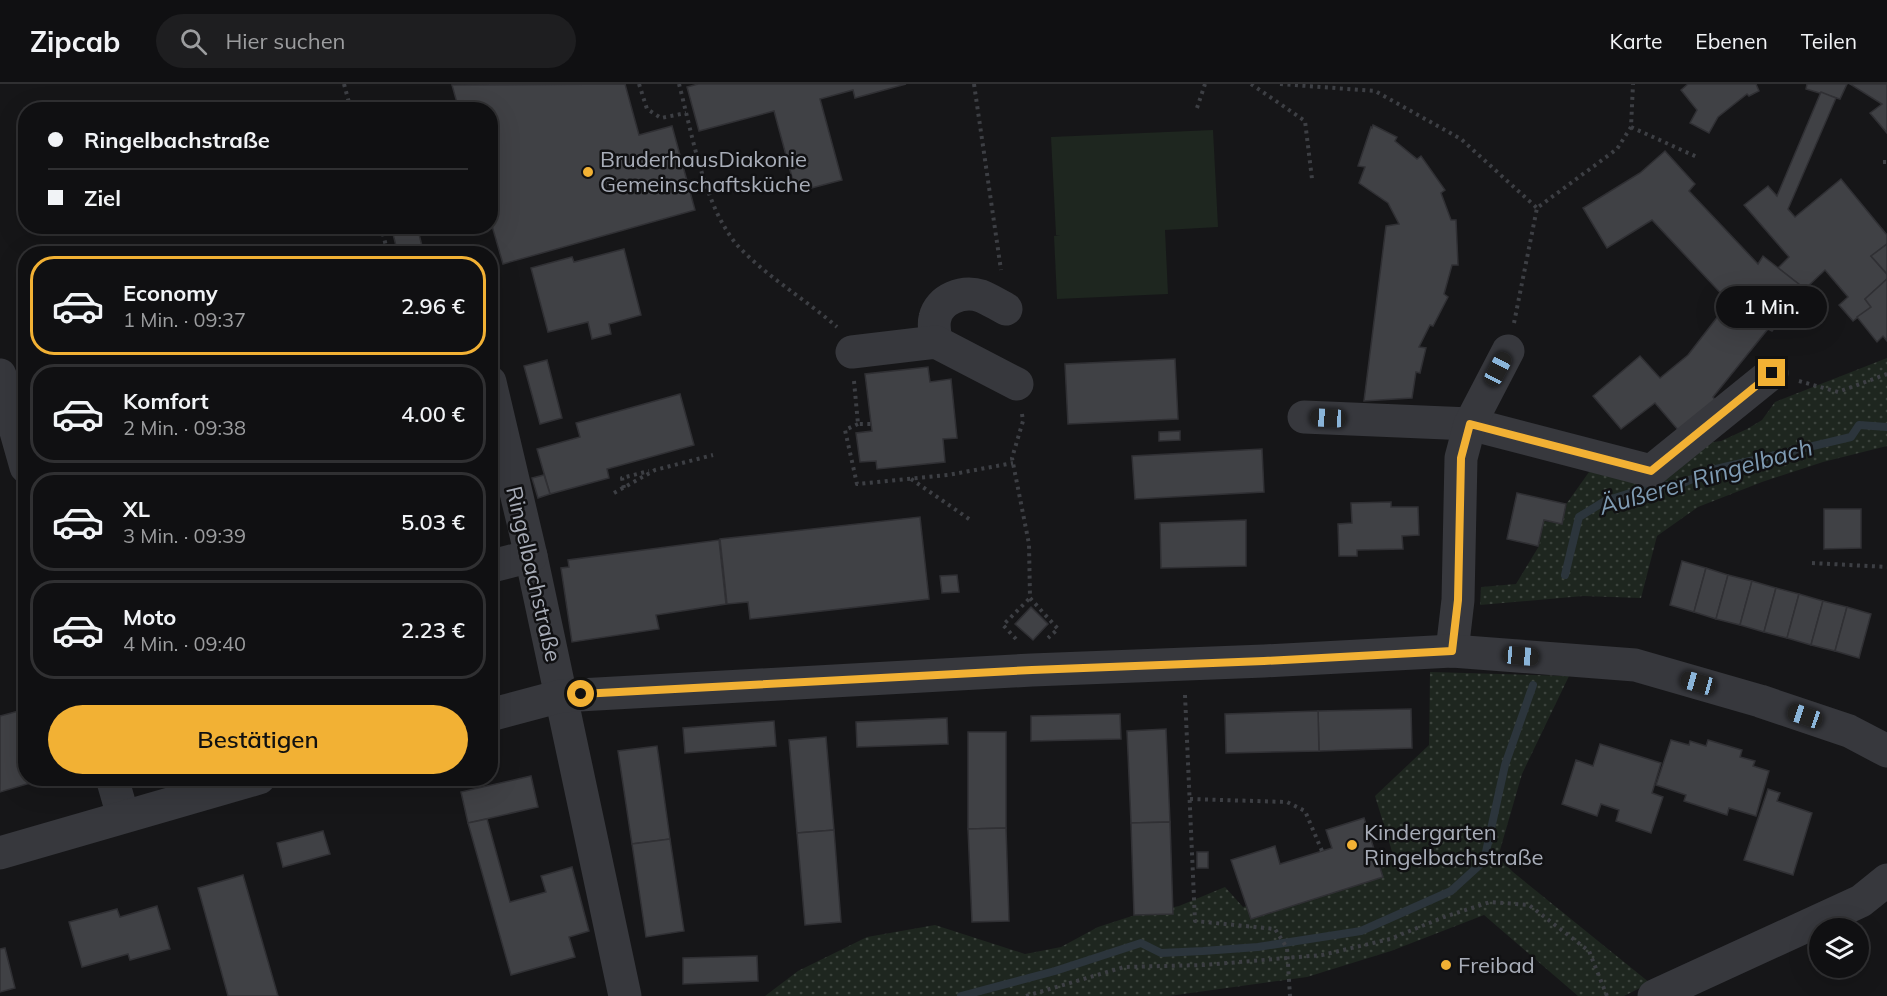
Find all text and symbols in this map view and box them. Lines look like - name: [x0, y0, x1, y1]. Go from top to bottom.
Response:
- search box: [156, 14, 576, 68]
- text: Zipcab: [30, 24, 120, 59]
- icon: search: [177, 25, 210, 58]
- text: Hier suchen: [225, 27, 346, 55]
- text: Karte: [1610, 28, 1662, 54]
- text: Ebenen: [1695, 28, 1768, 54]
- text: Teilen: [1801, 28, 1857, 54]
- text: Ringelbachstraße: [84, 126, 270, 154]
- place label: BruderhausDiakonie Gemeinschaftsküche: [600, 145, 811, 198]
- marker: BruderhausDiakonie Gemeinschaftsküche: [581, 165, 595, 179]
- text: Ziel: [84, 184, 121, 212]
- icon: car: [51, 279, 105, 333]
- text: Economy: [123, 279, 218, 307]
- callout: 1 Min.: [1716, 286, 1828, 328]
- text: 2.96 €: [401, 292, 465, 320]
- text: 1 Min.: [1743, 294, 1800, 319]
- text: 1 Min. · 09:37: [123, 307, 246, 332]
- car: [1482, 349, 1514, 389]
- route end: [1758, 359, 1785, 386]
- icon: car: [51, 387, 105, 441]
- text: Komfort: [123, 387, 209, 415]
- text: 4.00 €: [401, 400, 465, 428]
- car: [1310, 408, 1346, 428]
- text: 2 Min. · 09:38: [123, 415, 246, 440]
- water label: Äußerer Ringelbach: [1595, 431, 1816, 521]
- street label: Ringelbachstraße: [500, 483, 568, 665]
- icon: car: [51, 495, 105, 549]
- text: XL: [123, 495, 150, 523]
- text: 5.03 €: [401, 508, 465, 536]
- text: 3 Min. · 09:39: [123, 523, 246, 548]
- icon: car: [51, 603, 105, 657]
- text: Moto: [123, 603, 176, 631]
- text: 2.23 €: [401, 616, 465, 644]
- text: 4 Min. · 09:40: [123, 631, 246, 656]
- car: [1502, 645, 1540, 667]
- car: [1678, 669, 1718, 697]
- route start: [567, 680, 594, 707]
- car: [1785, 702, 1825, 730]
- button: Bestätigen: [48, 705, 468, 774]
- place label: Kindergarten Ringelbachstraße: [1364, 818, 1544, 871]
- marker: Kindergarten Ringelbachstraße: [1345, 838, 1359, 852]
- map controls: [1809, 918, 1869, 978]
- button: layers: [1809, 918, 1869, 978]
- place label: Freibad: [1458, 951, 1535, 979]
- marker: Freibad: [1439, 958, 1453, 972]

